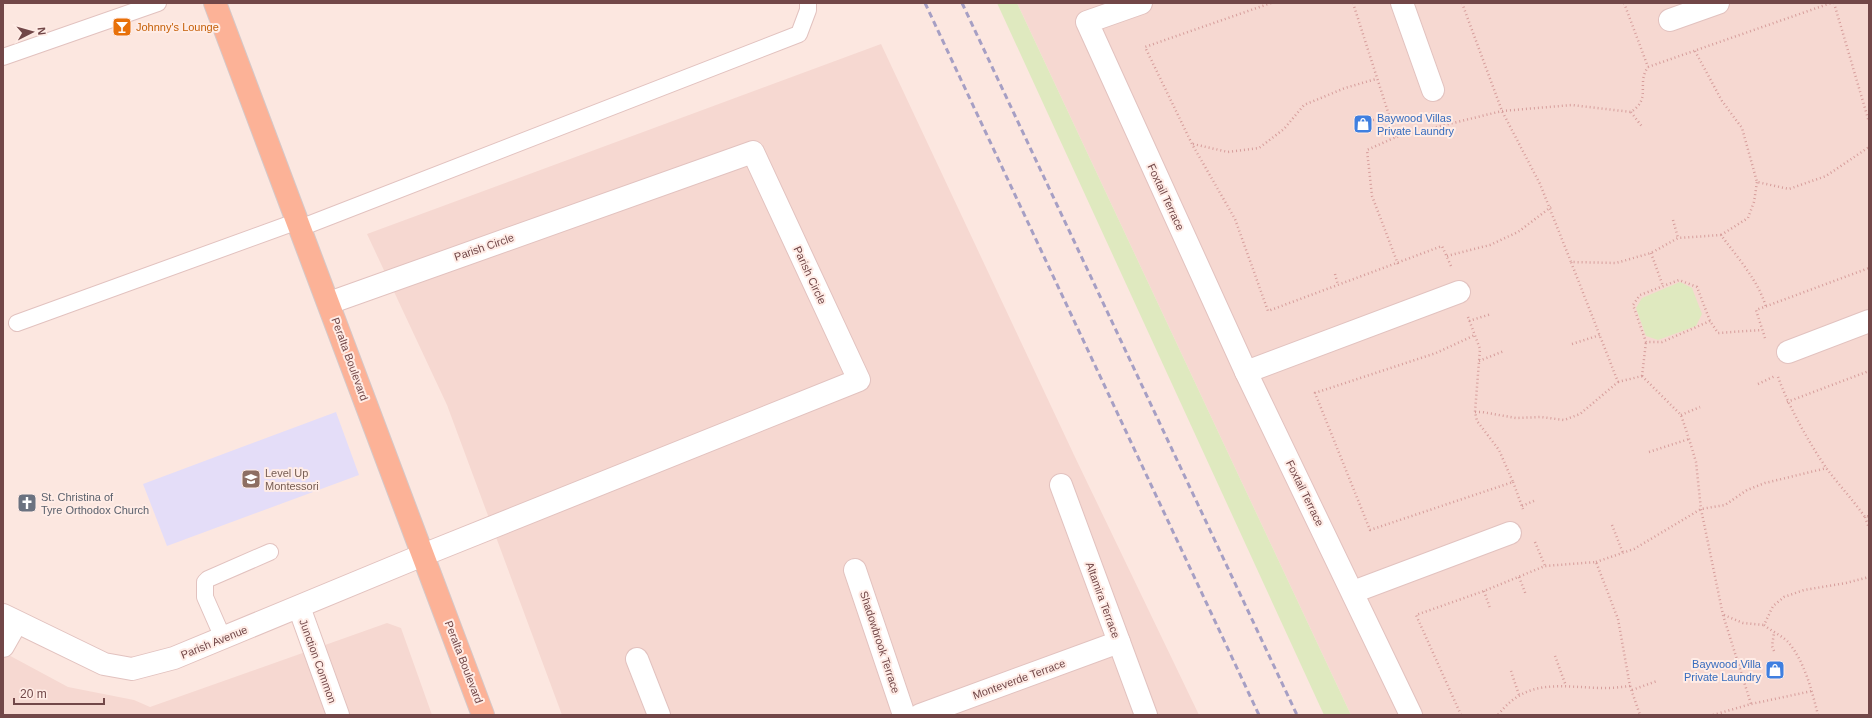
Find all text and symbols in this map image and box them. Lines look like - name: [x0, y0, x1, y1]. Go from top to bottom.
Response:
- north arrow: [12, 12, 52, 52]
- bar icon: Johnny's Lounge: [111, 16, 133, 38]
- place label: Johnny's Lounge: [136, 21, 219, 33]
- text: N: [36, 26, 48, 36]
- place label: Baywood Villas Private Laundry: [1377, 112, 1455, 137]
- shop icon: Baywood Villas Private Laundry: [1352, 113, 1374, 135]
- street label: Foxtail Terrace: [1145, 162, 1187, 232]
- street label: Parish Circle: [453, 231, 515, 263]
- street label: Parish Circle: [791, 244, 829, 306]
- street label: Peralta Boulevard: [329, 316, 371, 402]
- street label: Foxtail Terrace: [1284, 458, 1326, 528]
- place label: Level Up Montessori: [265, 467, 319, 492]
- school or university icon: Level Up Montessori: [240, 468, 262, 490]
- place label: St. Christina of Tyre Orthodox Church: [41, 491, 149, 516]
- church icon: St. Christina of Tyre Orthodox Church: [16, 492, 38, 514]
- street label: Altamira Terrace: [1084, 560, 1122, 640]
- street label: Shadowbrook Terrace: [858, 589, 902, 695]
- street label: Junction Common: [297, 617, 339, 705]
- street label: Peralta Boulevard: [443, 619, 485, 705]
- street label: Parish Avenue: [179, 623, 249, 661]
- street label: Monteverde Terrace: [971, 657, 1067, 701]
- place label: Baywood Villa Private Laundry: [1684, 658, 1762, 683]
- shop icon: Baywood Villa Private Laundry: [1764, 659, 1786, 681]
- scale bar: [14, 680, 104, 706]
- text: 20 m: [20, 687, 47, 701]

